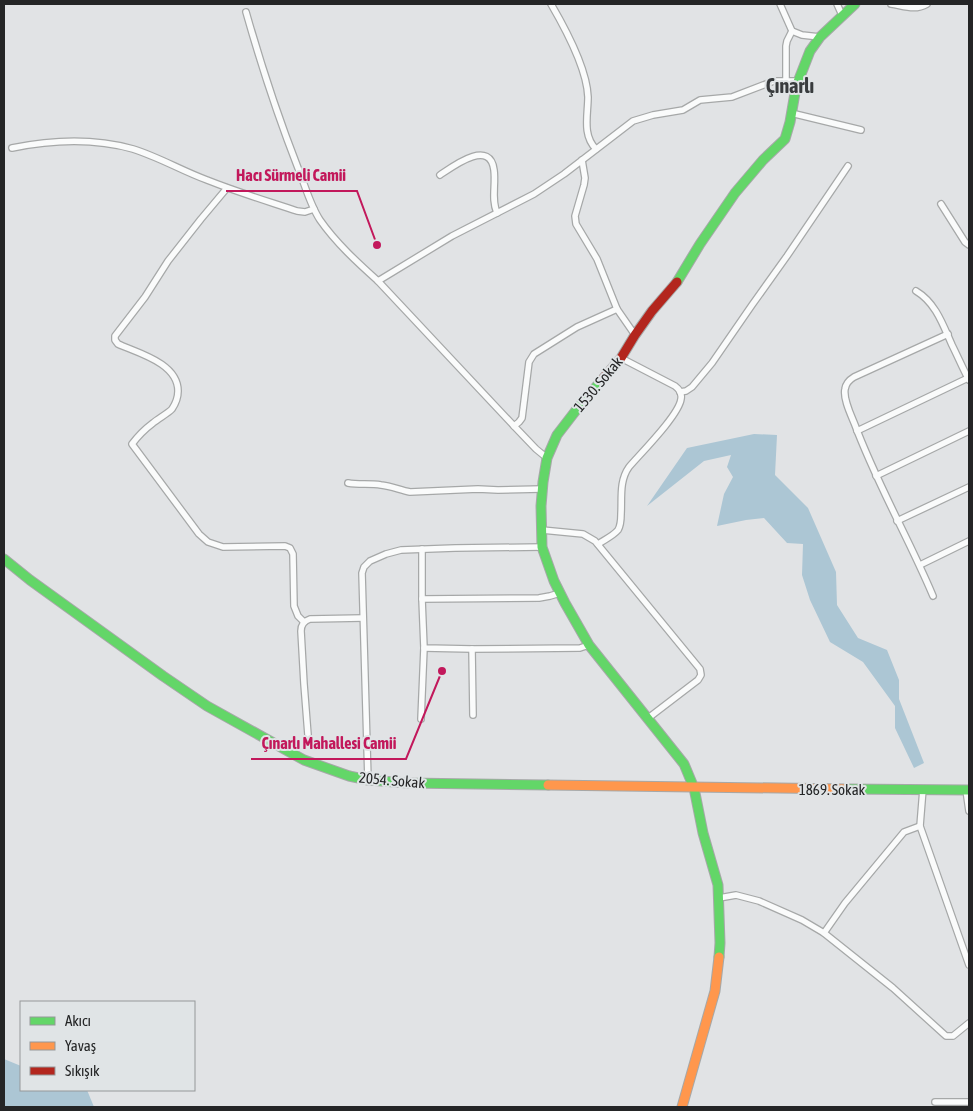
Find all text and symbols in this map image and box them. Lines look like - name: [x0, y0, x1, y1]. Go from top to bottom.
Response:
- district label: Çınarlı: [766, 74, 814, 97]
- callout: Hacı Sürmeli Camii: [226, 160, 357, 191]
- text: Hacı Sürmeli Camii: [236, 166, 346, 184]
- street label: 1530. Sokak: [570, 353, 626, 415]
- callout: Çınarlı Mahallesi Camii: [251, 728, 406, 759]
- text: Çınarlı Mahallesi Camii: [262, 734, 397, 752]
- street label: 2054. Sokak: [358, 769, 426, 791]
- street label: 1869. Sokak: [799, 781, 866, 798]
- legend: [20, 1001, 195, 1091]
- text: Akıcı: [65, 1012, 91, 1029]
- text: Yavaş: [65, 1037, 96, 1054]
- text: Sıkışık: [65, 1062, 100, 1079]

